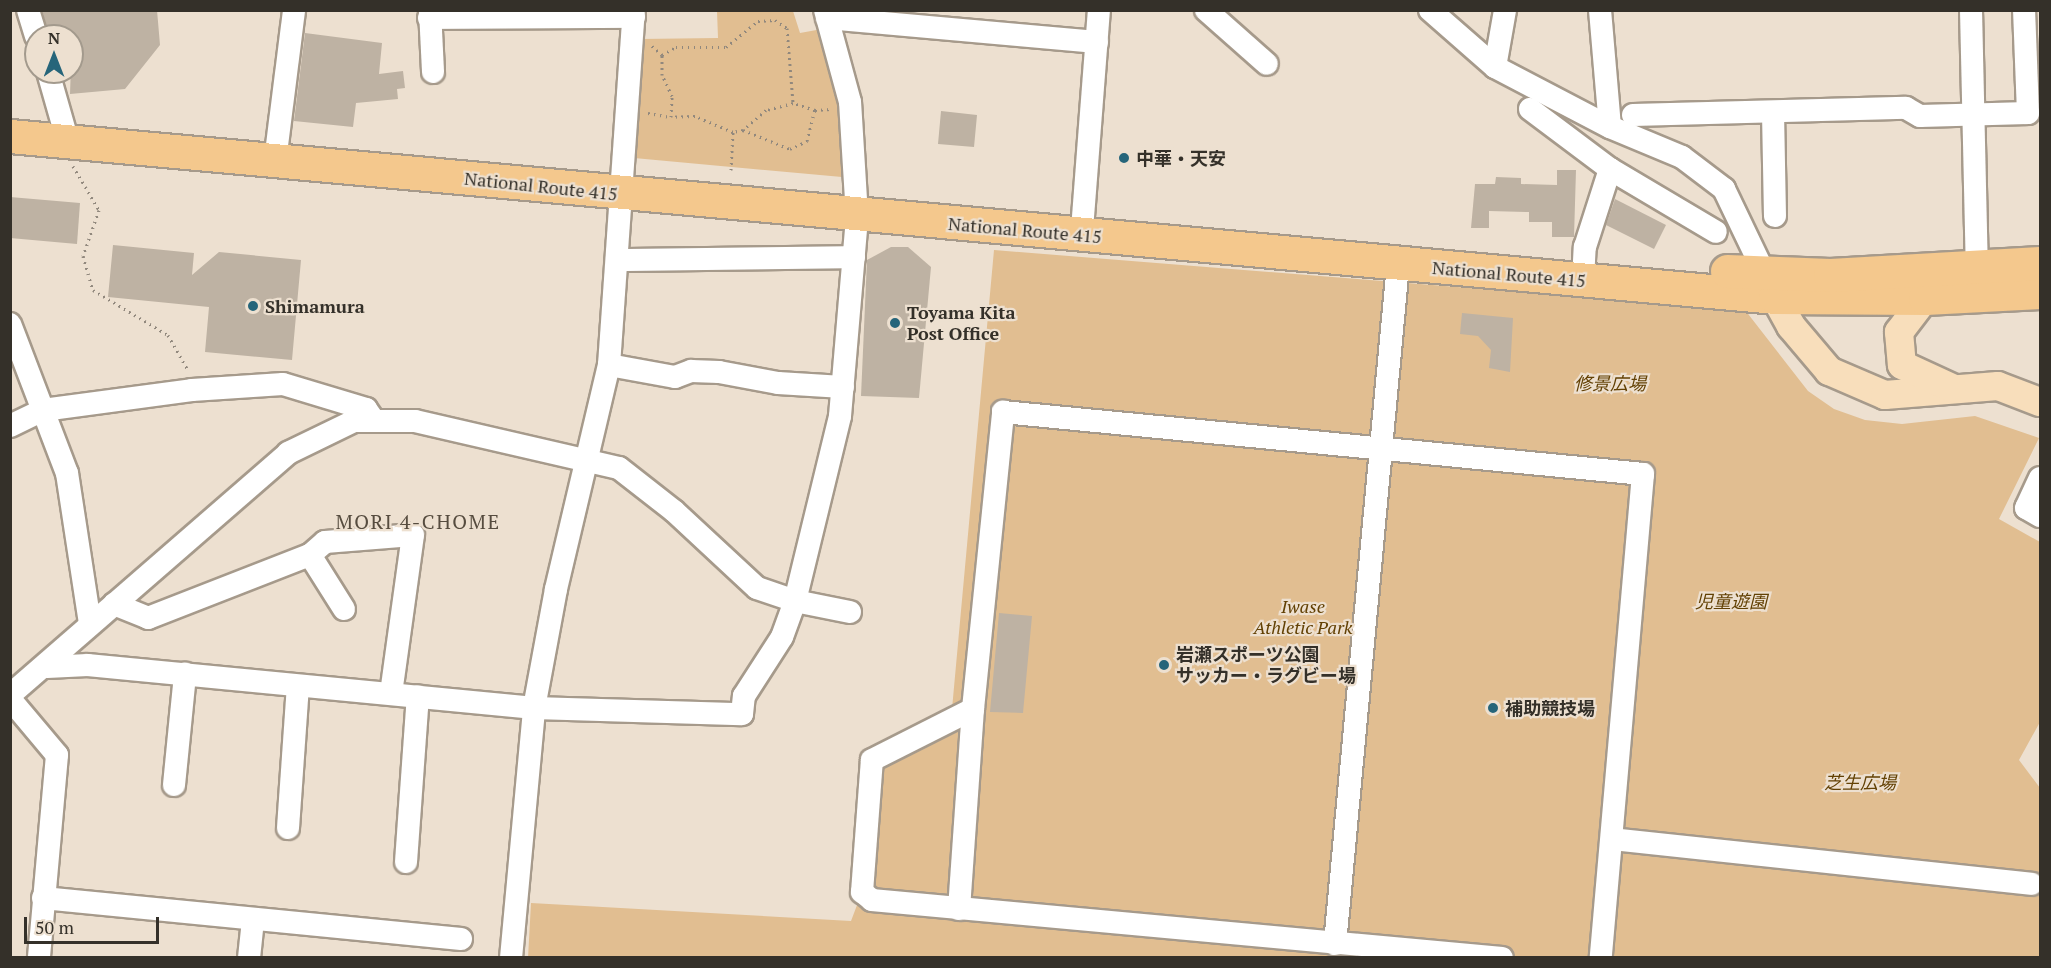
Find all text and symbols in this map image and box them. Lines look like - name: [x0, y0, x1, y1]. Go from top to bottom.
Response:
- north arrow: [24, 24, 84, 84]
- text: N: [48, 27, 60, 49]
- place label: 中華・天安: [1136, 147, 1226, 169]
- marker: 中華・天安: [1117, 151, 1131, 165]
- street label: National Route 415: [463, 167, 619, 205]
- street label: National Route 415: [947, 213, 1103, 247]
- street label: National Route 415: [1431, 257, 1587, 291]
- place label: Shimamura: [265, 295, 365, 317]
- marker: Shimamura: [246, 299, 260, 313]
- place label: Toyama Kita Post Office: [907, 302, 1015, 344]
- marker: Toyama Kita Post Office: [888, 316, 902, 330]
- park label: 修景広場: [1574, 372, 1646, 394]
- district label: MORI 4-CHOME: [335, 509, 501, 533]
- park label: 児童遊園: [1695, 590, 1767, 612]
- park label: Iwase Athletic Park: [1253, 596, 1353, 638]
- place label: 岩瀬スポーツ公園 サッカー・ラグビー場: [1176, 644, 1356, 686]
- marker: 岩瀬スポーツ公園 サッカー・ラグビー場: [1157, 658, 1171, 672]
- place label: 補助競技場: [1505, 697, 1595, 719]
- marker: 補助競技場: [1486, 701, 1500, 715]
- park label: 芝生広場: [1824, 771, 1896, 793]
- scale bar: [27, 905, 162, 943]
- text: 50 m: [35, 915, 74, 939]

